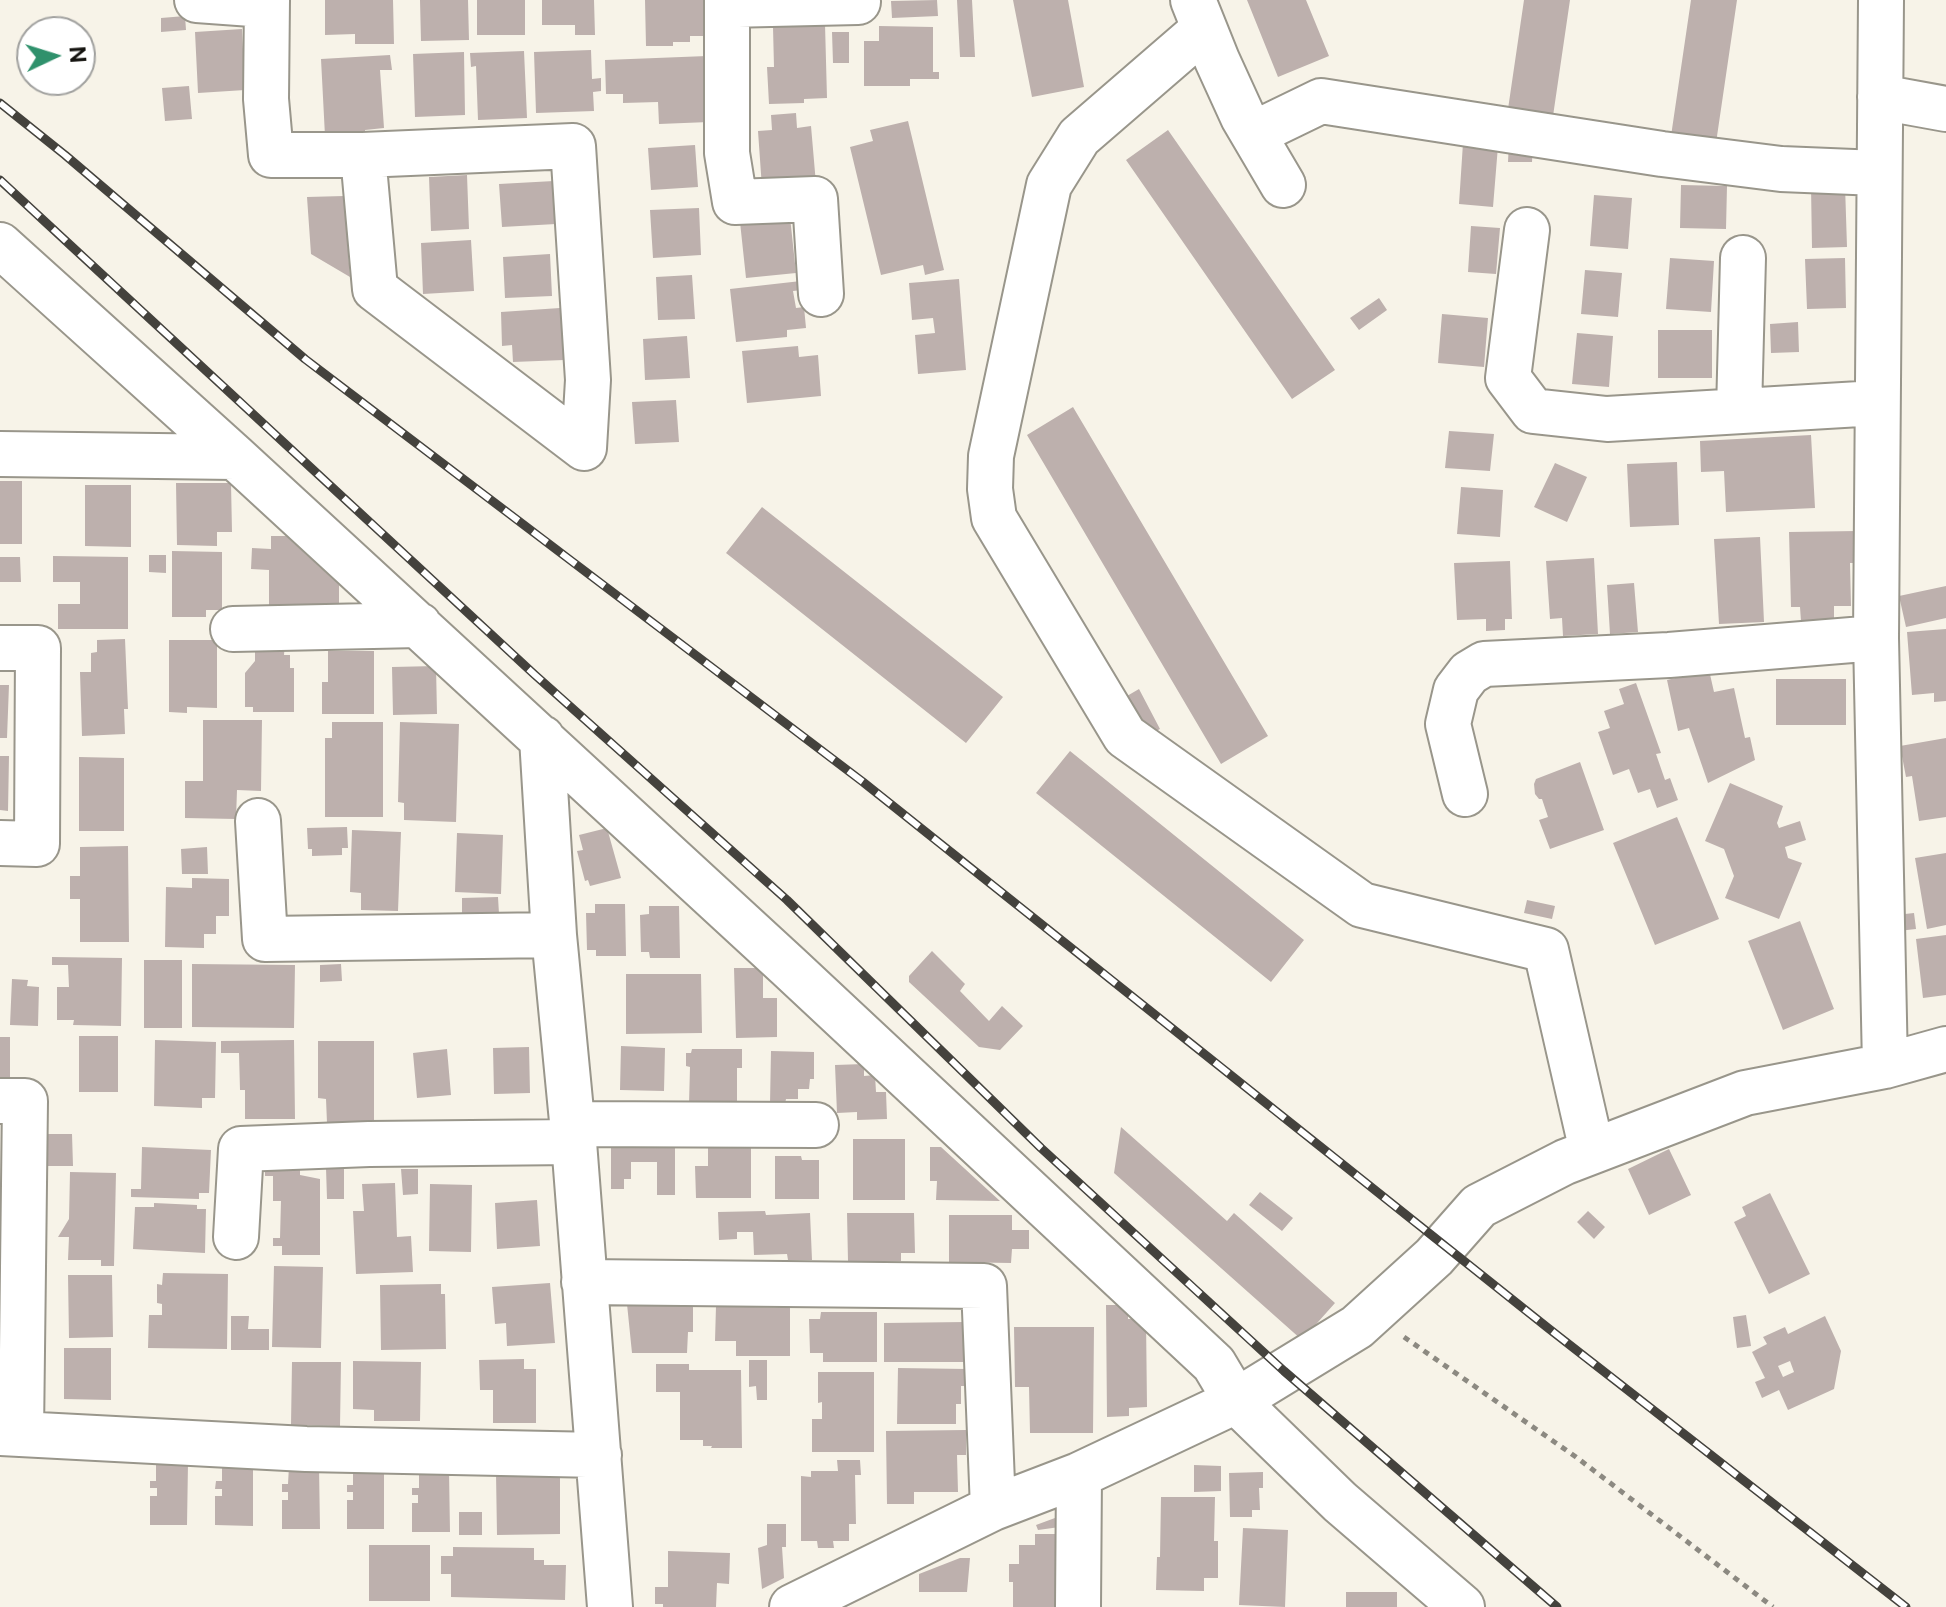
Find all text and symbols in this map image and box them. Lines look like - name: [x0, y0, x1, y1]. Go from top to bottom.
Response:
- north arrow: [16, 16, 96, 96]
- text: N: [64, 45, 92, 64]

